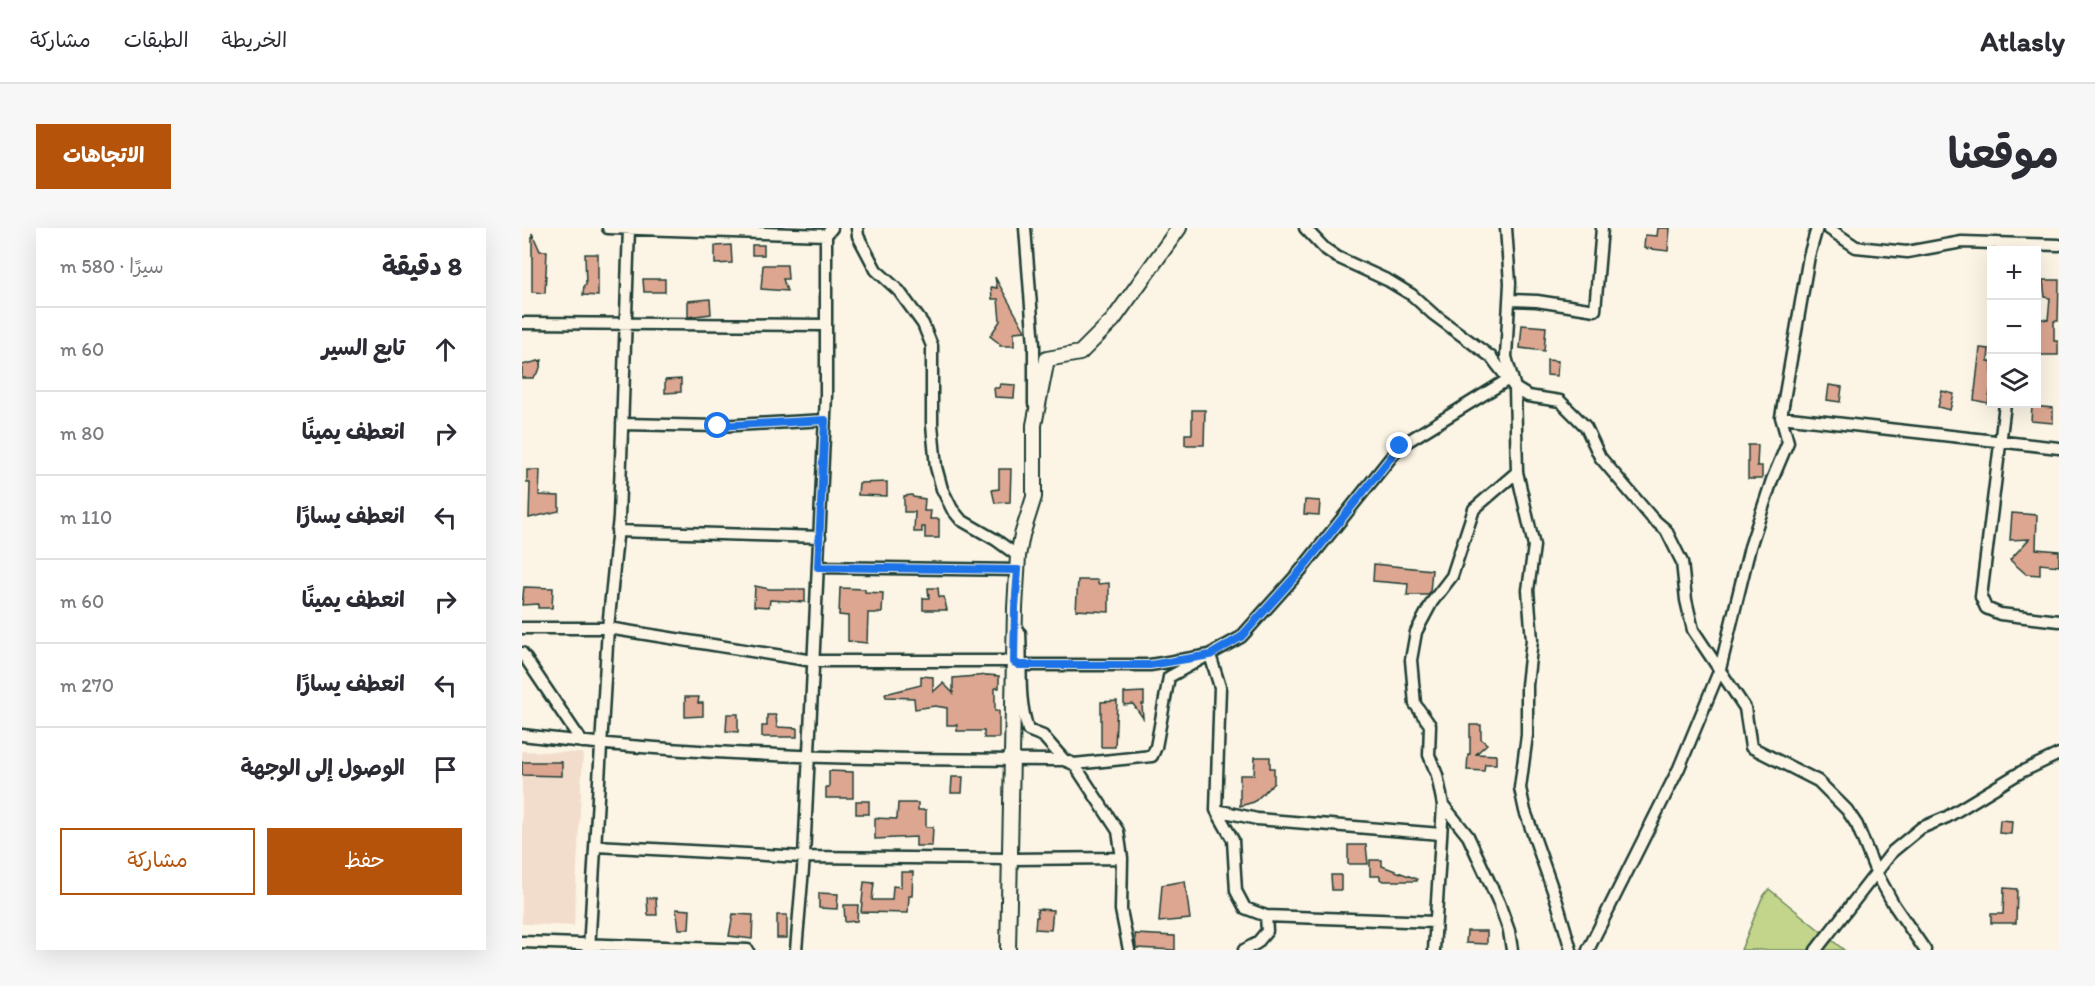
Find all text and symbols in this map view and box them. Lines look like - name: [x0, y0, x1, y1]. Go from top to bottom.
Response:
- text: Atlasly: [1980, 24, 2065, 58]
- text: مشاركة: [30, 27, 91, 52]
- text: الطبقات: [124, 27, 189, 52]
- text: الخريطة: [222, 27, 287, 52]
- button: الاتجاهات: [36, 124, 171, 189]
- text: موقعنا: [1948, 128, 2059, 179]
- map controls: [1987, 246, 2041, 408]
- button: +: [1987, 246, 2041, 300]
- text: 8 دقيقة: [382, 250, 462, 282]
- text: سيرًا · 580 m: [60, 254, 164, 278]
- button: −: [1987, 300, 2041, 354]
- icon: ahead: [429, 333, 462, 366]
- text: تابع السير: [322, 334, 405, 361]
- text: 60 m: [60, 337, 104, 361]
- button: layers: [1987, 354, 2041, 408]
- route start: [704, 412, 730, 438]
- icon: right: [429, 417, 462, 450]
- text: انعطف يمينًا: [302, 418, 405, 445]
- text: 80 m: [60, 421, 105, 445]
- route end: [1386, 432, 1412, 458]
- icon: left: [429, 501, 462, 534]
- text: انعطف يسارًا: [296, 502, 405, 529]
- text: 110 m: [60, 505, 112, 529]
- icon: right: [429, 585, 462, 618]
- text: انعطف يمينًا: [302, 586, 405, 613]
- text: 60 m: [60, 589, 104, 613]
- icon: left: [429, 669, 462, 702]
- text: انعطف يسارًا: [296, 670, 405, 697]
- text: 270 m: [60, 673, 114, 697]
- icon: arrive: [429, 753, 462, 786]
- text: الوصول إلى الوجهة: [240, 754, 405, 781]
- button: مشاركة: [60, 828, 255, 895]
- button: حفظ: [267, 828, 462, 895]

